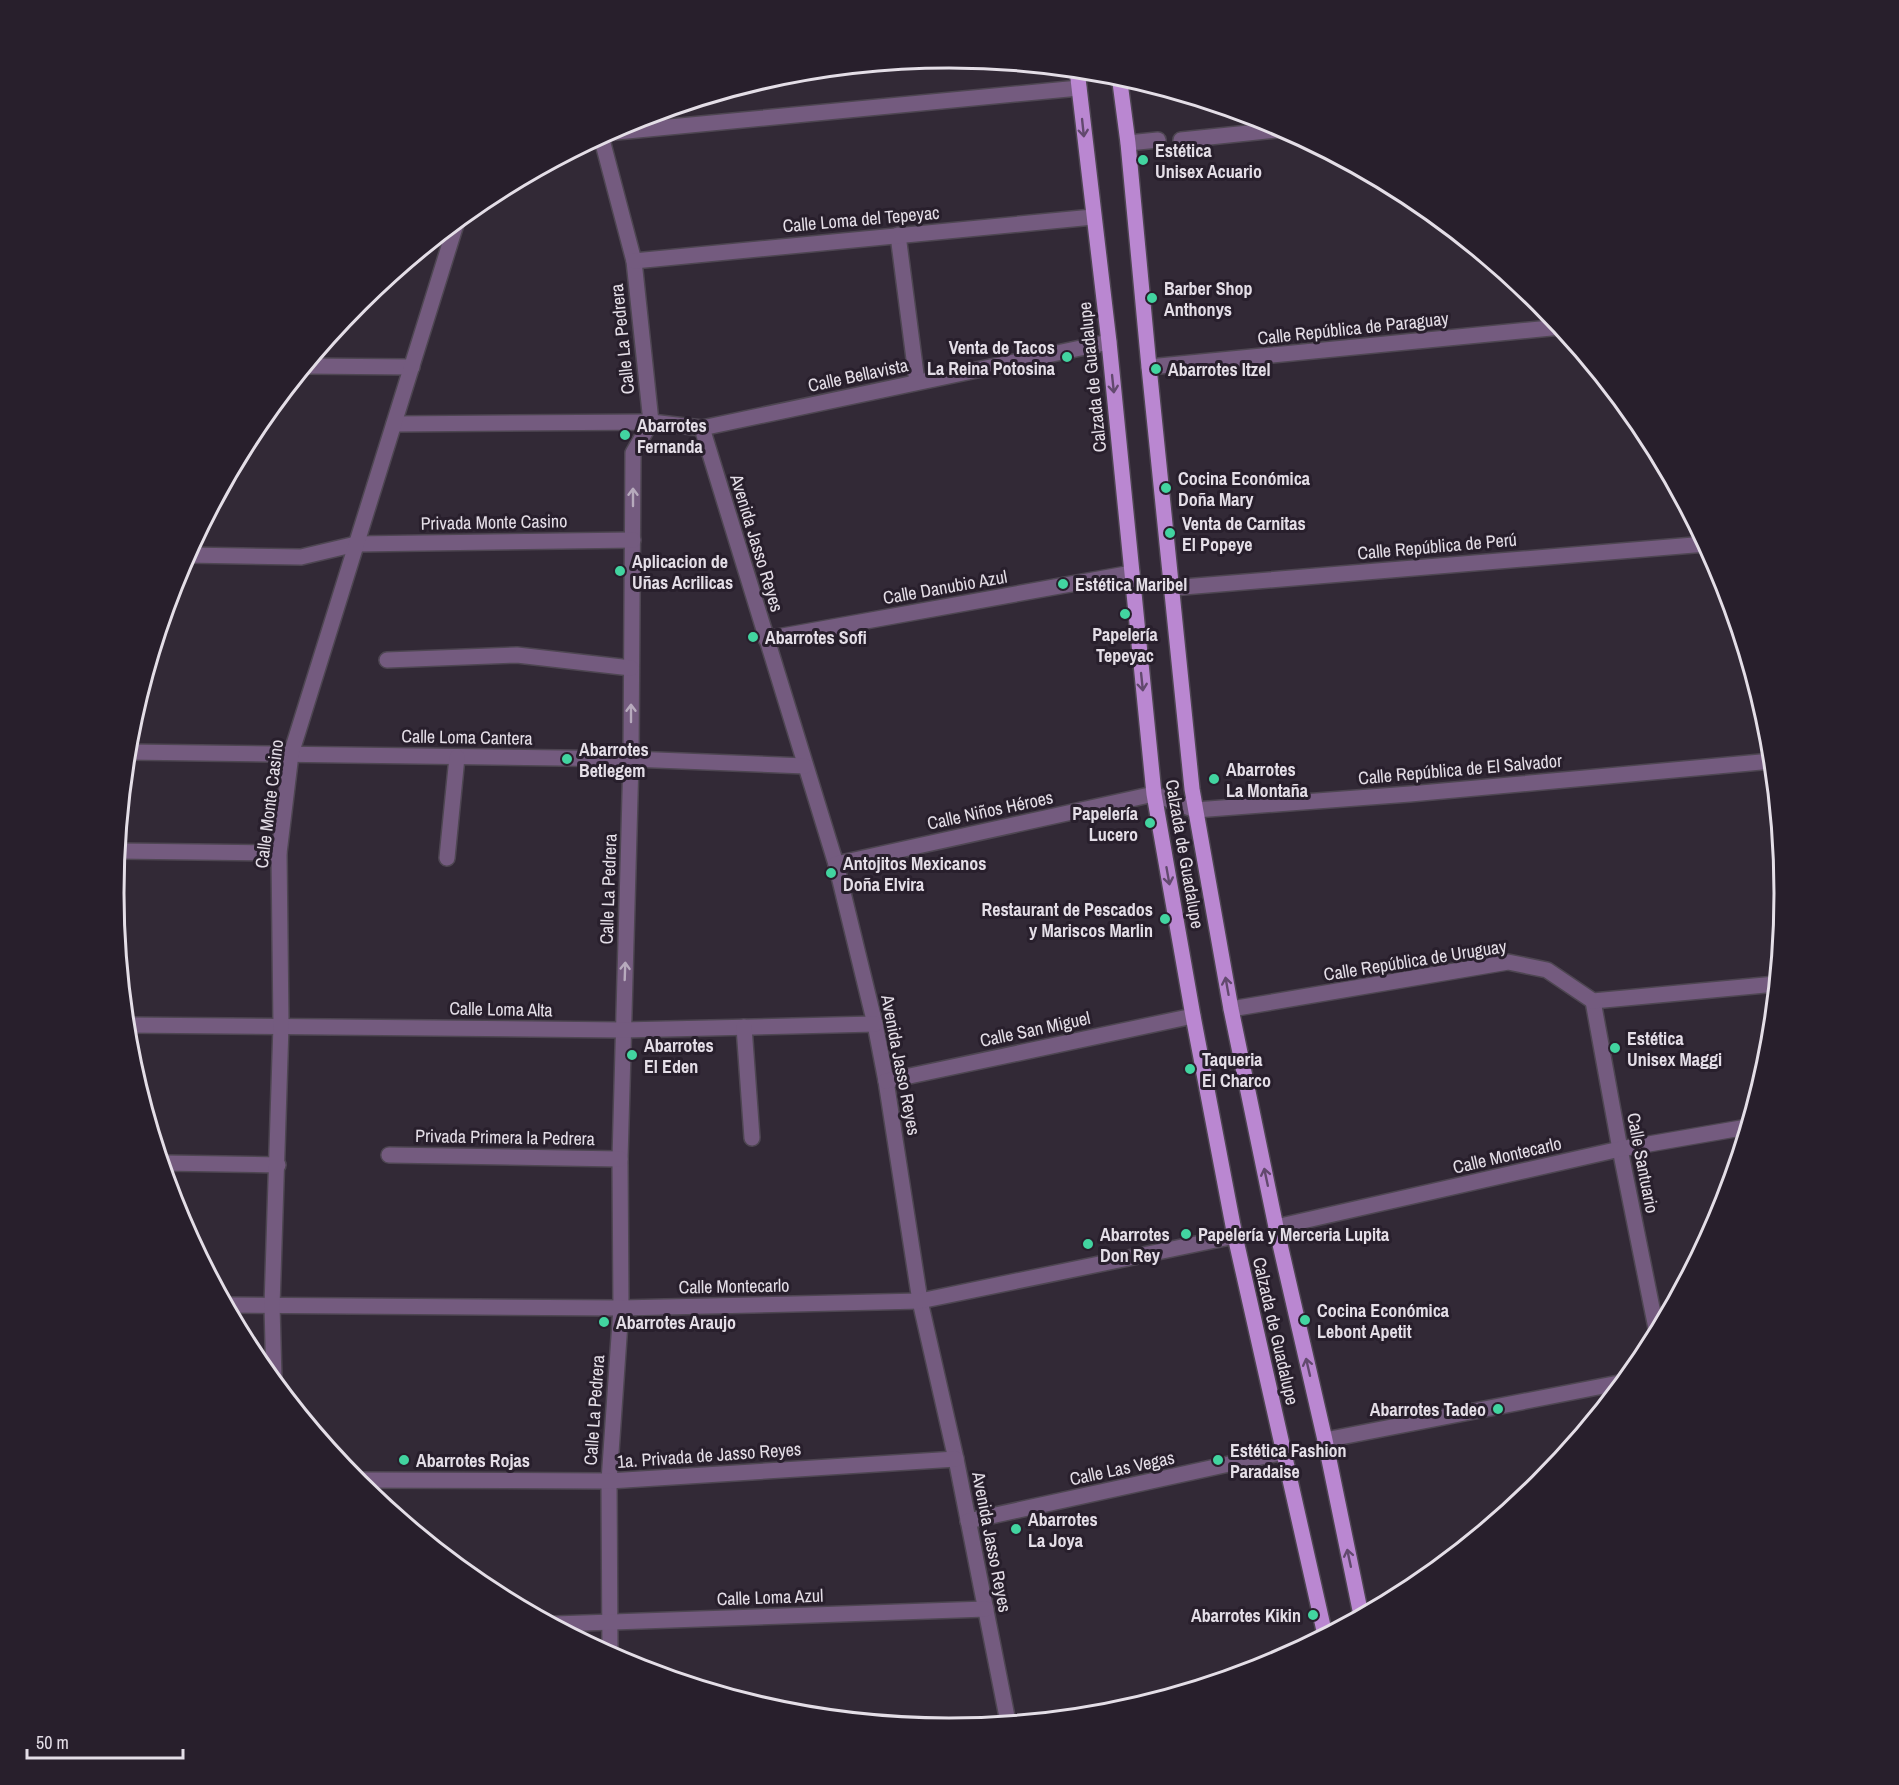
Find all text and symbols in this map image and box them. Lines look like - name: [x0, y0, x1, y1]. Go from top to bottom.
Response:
- one-way arrow: [1078, 117, 1089, 137]
- place label: Estética Unisex Acuario: [1155, 138, 1262, 184]
- marker: Estética Unisex Acuario: [1136, 153, 1150, 167]
- street label: Calle Loma del Tepeyac: [782, 200, 940, 238]
- place label: Barber Shop Anthonys: [1164, 276, 1253, 322]
- street label: Calle La Pedrera: [604, 283, 640, 395]
- marker: Barber Shop Anthonys: [1145, 291, 1159, 305]
- street label: Calzada de Guadalupe: [1072, 301, 1112, 453]
- street label: Calle República de Paraguay: [1256, 305, 1450, 350]
- place label: Venta de Tacos La Reina Potosina: [927, 335, 1056, 381]
- marker: Venta de Tacos La Reina Potosina: [1060, 350, 1074, 364]
- street label: Calle Bellavista: [806, 352, 910, 398]
- place label: Abarrotes Itzel: [1168, 357, 1271, 382]
- marker: Abarrotes Itzel: [1149, 362, 1163, 376]
- one-way arrow: [1108, 374, 1119, 393]
- place label: Abarrotes Fernanda: [637, 413, 707, 459]
- marker: Abarrotes Fernanda: [618, 428, 632, 442]
- place label: Cocina Económica Doña Mary: [1178, 466, 1311, 512]
- street label: Avenida Jasso Reyes: [724, 470, 790, 615]
- marker: Cocina Económica Doña Mary: [1159, 481, 1173, 495]
- one-way arrow: [627, 488, 639, 508]
- street label: Privada Monte Casino: [420, 508, 568, 536]
- place label: Venta de Carnitas El Popeye: [1182, 511, 1306, 557]
- marker: Venta de Carnitas El Popeye: [1163, 526, 1177, 540]
- street label: Calle República de Perú: [1356, 527, 1518, 565]
- place label: Aplicacion de Uñas Acrilicas: [632, 549, 733, 595]
- marker: Aplicacion de Uñas Acrilicas: [613, 564, 627, 578]
- street label: Calle Danubio Azul: [881, 564, 1009, 610]
- place label: Estética Maribel: [1075, 572, 1187, 597]
- marker: Estética Maribel: [1056, 577, 1070, 591]
- marker: Papelería Tepeyac: [1118, 607, 1132, 621]
- place label: Papelería Tepeyac: [1092, 622, 1159, 668]
- place label: Abarrotes Sofi: [765, 625, 867, 650]
- marker: Abarrotes Sofi: [746, 630, 760, 644]
- one-way arrow: [1137, 672, 1148, 692]
- one-way arrow: [625, 704, 637, 724]
- street label: Calle Loma Cantera: [401, 723, 533, 751]
- place label: Abarrotes Betlegem: [579, 737, 649, 783]
- street label: Calle Monte Casino: [249, 738, 289, 870]
- street label: Calle República de El Salvador: [1357, 748, 1563, 790]
- marker: Abarrotes Betlegem: [560, 752, 574, 766]
- place label: Abarrotes La Montaña: [1226, 757, 1309, 803]
- marker: Abarrotes La Montaña: [1207, 772, 1221, 786]
- street label: Calzada de Guadalupe: [1160, 777, 1210, 931]
- street label: Calle Niños Héroes: [925, 784, 1055, 836]
- place label: Papelería Lucero: [1072, 801, 1139, 847]
- marker: Papelería Lucero: [1143, 816, 1157, 830]
- street label: Calle La Pedrera: [594, 833, 622, 945]
- place label: Antojitos Mexicanos Doña Elvira: [843, 851, 987, 897]
- one-way arrow: [1163, 865, 1174, 885]
- marker: Antojitos Mexicanos Doña Elvira: [824, 866, 838, 880]
- place label: Restaurant de Pescados y Mariscos Marlin: [982, 897, 1153, 943]
- marker: Restaurant de Pescados y Mariscos Marlin: [1158, 912, 1172, 926]
- street label: Calle República de Uruguay: [1322, 933, 1509, 987]
- one-way arrow: [619, 962, 631, 982]
- one-way arrow: [1221, 977, 1232, 996]
- street label: Avenida Jasso Reyes: [875, 992, 927, 1137]
- street label: Calle Loma Alta: [449, 996, 553, 1022]
- street label: Calle San Miguel: [977, 1005, 1093, 1053]
- place label: Estética Unisex Maggi: [1627, 1026, 1722, 1072]
- place label: Abarrotes El Eden: [644, 1033, 714, 1079]
- marker: Estética Unisex Maggi: [1608, 1041, 1622, 1055]
- place label: Taqueria El Charco: [1202, 1047, 1271, 1093]
- marker: Abarrotes El Eden: [625, 1048, 639, 1062]
- marker: Taqueria El Charco: [1183, 1062, 1197, 1076]
- street label: Calle Santuario: [1621, 1111, 1665, 1215]
- street label: Privada Primera la Pedrera: [415, 1123, 595, 1151]
- street label: Calle Montecarlo: [1450, 1130, 1564, 1180]
- one-way arrow: [1260, 1168, 1271, 1187]
- place label: Abarrotes Don Rey: [1100, 1222, 1170, 1268]
- place label: Papelería y Merceria Lupita: [1198, 1222, 1390, 1247]
- marker: Papelería y Merceria Lupita: [1179, 1227, 1193, 1241]
- marker: Abarrotes Don Rey: [1081, 1237, 1095, 1251]
- street label: Calzada de Guadalupe: [1247, 1255, 1305, 1407]
- street label: Calle Montecarlo: [678, 1273, 790, 1299]
- place label: Cocina Económica Lebont Apetit: [1317, 1298, 1450, 1344]
- place label: Abarrotes Araujo: [616, 1310, 736, 1335]
- marker: Cocina Económica Lebont Apetit: [1298, 1313, 1312, 1327]
- marker: Abarrotes Araujo: [597, 1315, 611, 1329]
- street label: Calle La Pedrera: [578, 1354, 610, 1466]
- one-way arrow: [1302, 1358, 1313, 1378]
- place label: Abarrotes Tadeo: [1370, 1397, 1486, 1422]
- marker: Abarrotes Tadeo: [1491, 1402, 1505, 1416]
- street label: 1a. Privada de Jasso Reyes: [616, 1436, 802, 1474]
- place label: Estética Fashion Paradaise: [1230, 1438, 1347, 1484]
- street label: Calle Las Vegas: [1067, 1445, 1177, 1491]
- place label: Abarrotes Rojas: [416, 1448, 530, 1473]
- marker: Abarrotes Rojas: [397, 1453, 411, 1467]
- marker: Estética Fashion Paradaise: [1211, 1453, 1225, 1467]
- street label: Avenida Jasso Reyes: [966, 1469, 1018, 1614]
- place label: Abarrotes La Joya: [1028, 1507, 1098, 1553]
- marker: Abarrotes La Joya: [1009, 1522, 1023, 1536]
- one-way arrow: [1343, 1549, 1354, 1568]
- street label: Calle Loma Azul: [716, 1583, 824, 1611]
- place label: Abarrotes Kikin: [1191, 1603, 1301, 1628]
- marker: Abarrotes Kikin: [1306, 1608, 1320, 1622]
- scale bar: [27, 1722, 183, 1760]
- text: 50 m: [36, 1730, 69, 1755]

